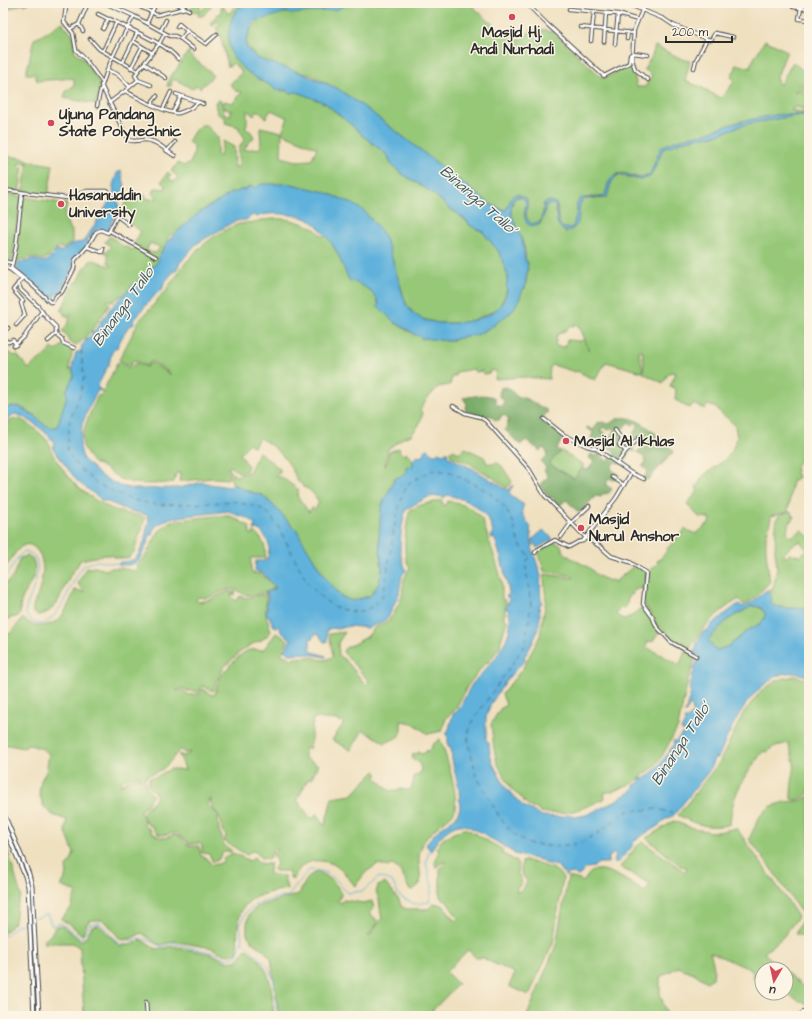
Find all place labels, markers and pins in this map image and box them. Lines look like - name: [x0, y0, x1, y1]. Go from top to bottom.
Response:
- marker: Masjid Hj. Andi Nurhadi: [507, 12, 517, 22]
- place label: Masjid Hj. Andi Nurhadi: [470, 22, 554, 60]
- place label: Ujung Pandang State Polytechnic: [58, 104, 182, 143]
- marker: Ujung Pandang State Polytechnic: [46, 118, 56, 128]
- place label: Hasanuddin University: [69, 185, 142, 224]
- marker: Hasanuddin University: [56, 199, 66, 209]
- place label: Masjid Al Ikhlas: [574, 431, 675, 452]
- marker: Masjid Al Ikhlas: [561, 436, 571, 446]
- place label: Masjid Nurul Anshor: [589, 509, 680, 547]
- marker: Masjid Nurul Anshor: [576, 523, 586, 533]

